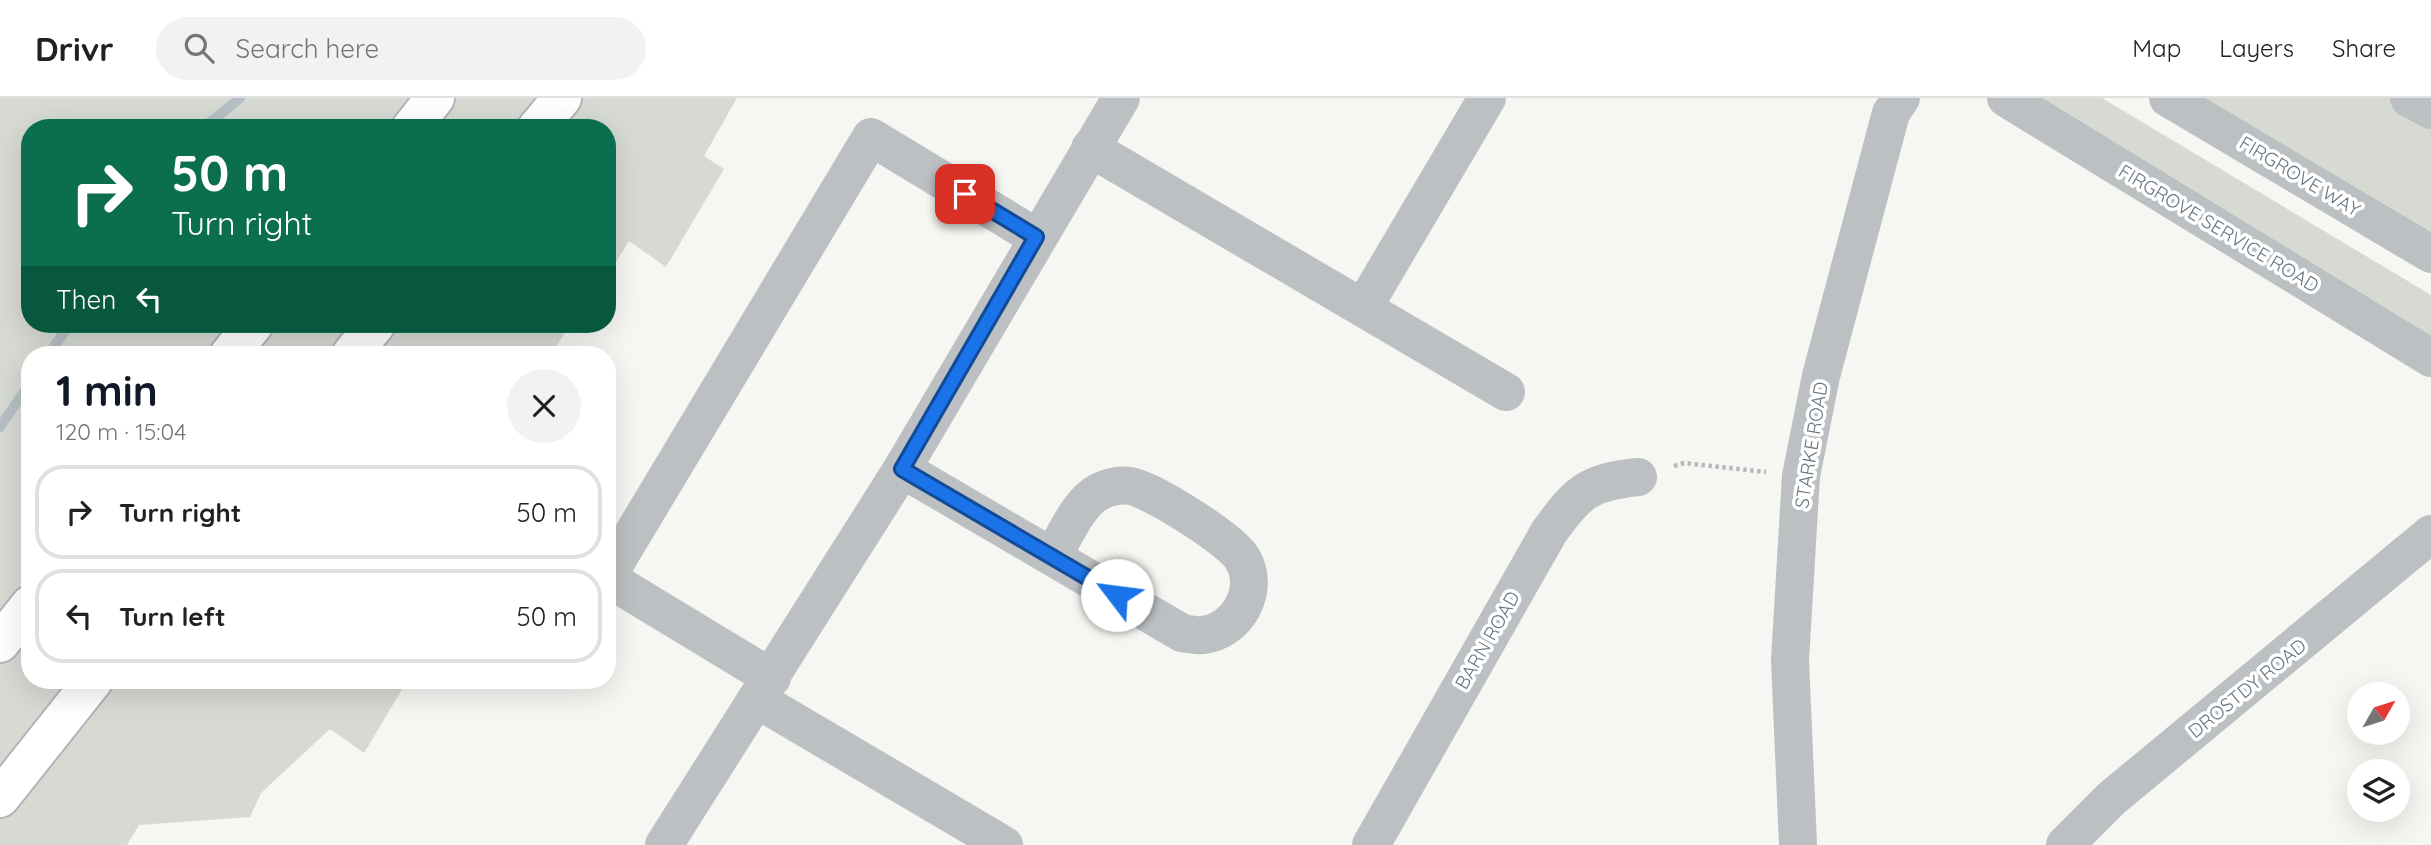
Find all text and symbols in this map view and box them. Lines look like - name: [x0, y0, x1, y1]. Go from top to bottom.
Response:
- search box: [156, 17, 646, 80]
- text: Drivr: [35, 28, 114, 69]
- icon: search: [180, 29, 218, 67]
- text: Search here: [236, 32, 379, 65]
- text: Map: [2132, 33, 2181, 63]
- text: Layers: [2219, 33, 2294, 63]
- text: Share: [2332, 33, 2396, 63]
- street label: FIRGROVE WAY: [2235, 130, 2365, 222]
- text: 50 m: [171, 142, 288, 203]
- icon: right: [56, 147, 147, 238]
- street label: FIRGROVE SERVICE ROAD: [2115, 159, 2323, 297]
- pin: [935, 164, 995, 224]
- icon: arrive: [946, 175, 984, 213]
- text: Turn right: [171, 203, 312, 243]
- icon: left: [130, 280, 168, 318]
- text: Then: [56, 283, 116, 316]
- text: 1 min: [56, 364, 158, 417]
- button: close: [507, 369, 581, 443]
- street label: STARKE ROAD: [1789, 380, 1833, 510]
- text: 120 m · 15:04: [56, 417, 186, 446]
- icon: right: [60, 493, 98, 531]
- text: Turn right: [119, 496, 241, 529]
- text: 50 m: [517, 496, 577, 529]
- position arrow: [1080, 558, 1154, 632]
- street label: BARN ROAD: [1449, 587, 1525, 693]
- icon: left: [60, 597, 98, 635]
- text: Turn left: [119, 600, 226, 633]
- text: 50 m: [517, 600, 577, 633]
- street label: DROSTDY ROAD: [2183, 633, 2311, 743]
- north arrow: [2347, 682, 2410, 746]
- map controls: [2347, 682, 2410, 822]
- button: layers: [2347, 759, 2410, 822]

